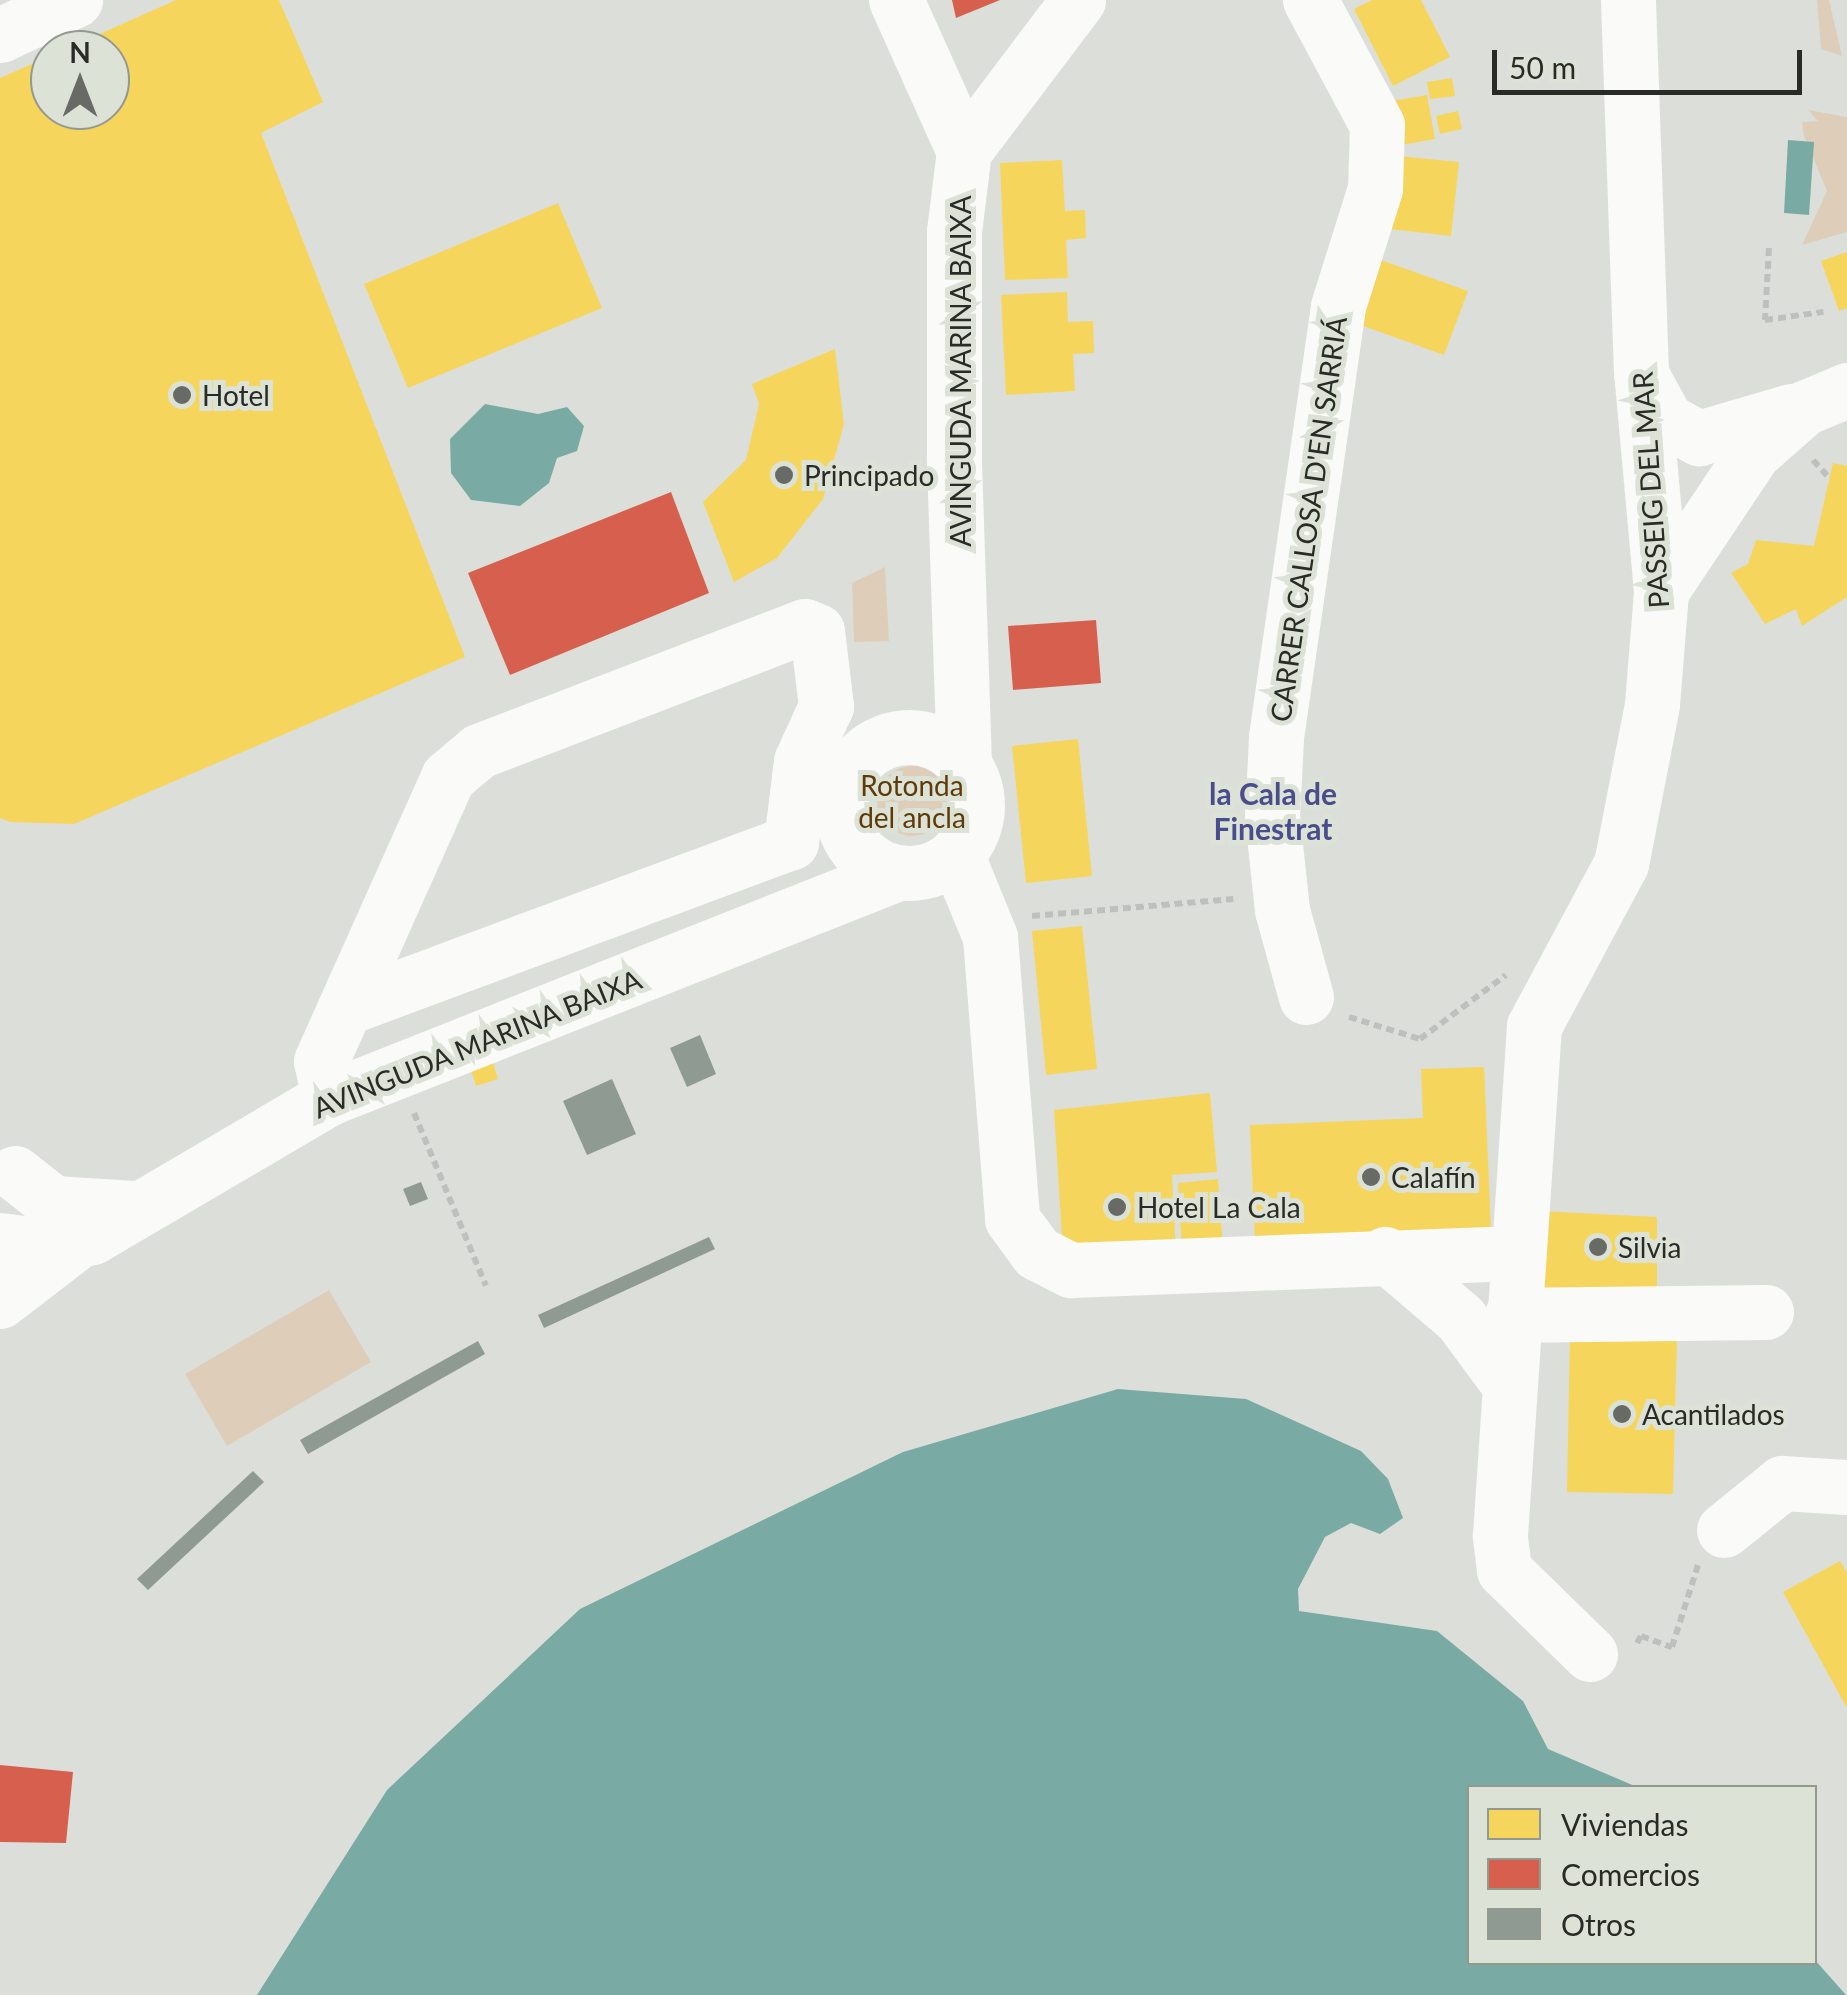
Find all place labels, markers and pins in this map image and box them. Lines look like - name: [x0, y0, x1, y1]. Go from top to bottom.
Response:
- place label: Hotel: [202, 378, 270, 412]
- marker: Hotel: [171, 384, 193, 406]
- place label: Principado: [804, 458, 934, 492]
- marker: Principado: [773, 464, 795, 486]
- place label: Calafín: [1391, 1160, 1476, 1194]
- marker: Calafín: [1360, 1166, 1382, 1188]
- place label: Hotel La Cala: [1137, 1190, 1301, 1224]
- marker: Hotel La Cala: [1106, 1196, 1128, 1218]
- place label: Silvia: [1618, 1230, 1681, 1264]
- marker: Silvia: [1587, 1236, 1609, 1258]
- place label: Acantilados: [1642, 1397, 1785, 1431]
- marker: Acantilados: [1611, 1403, 1633, 1425]

